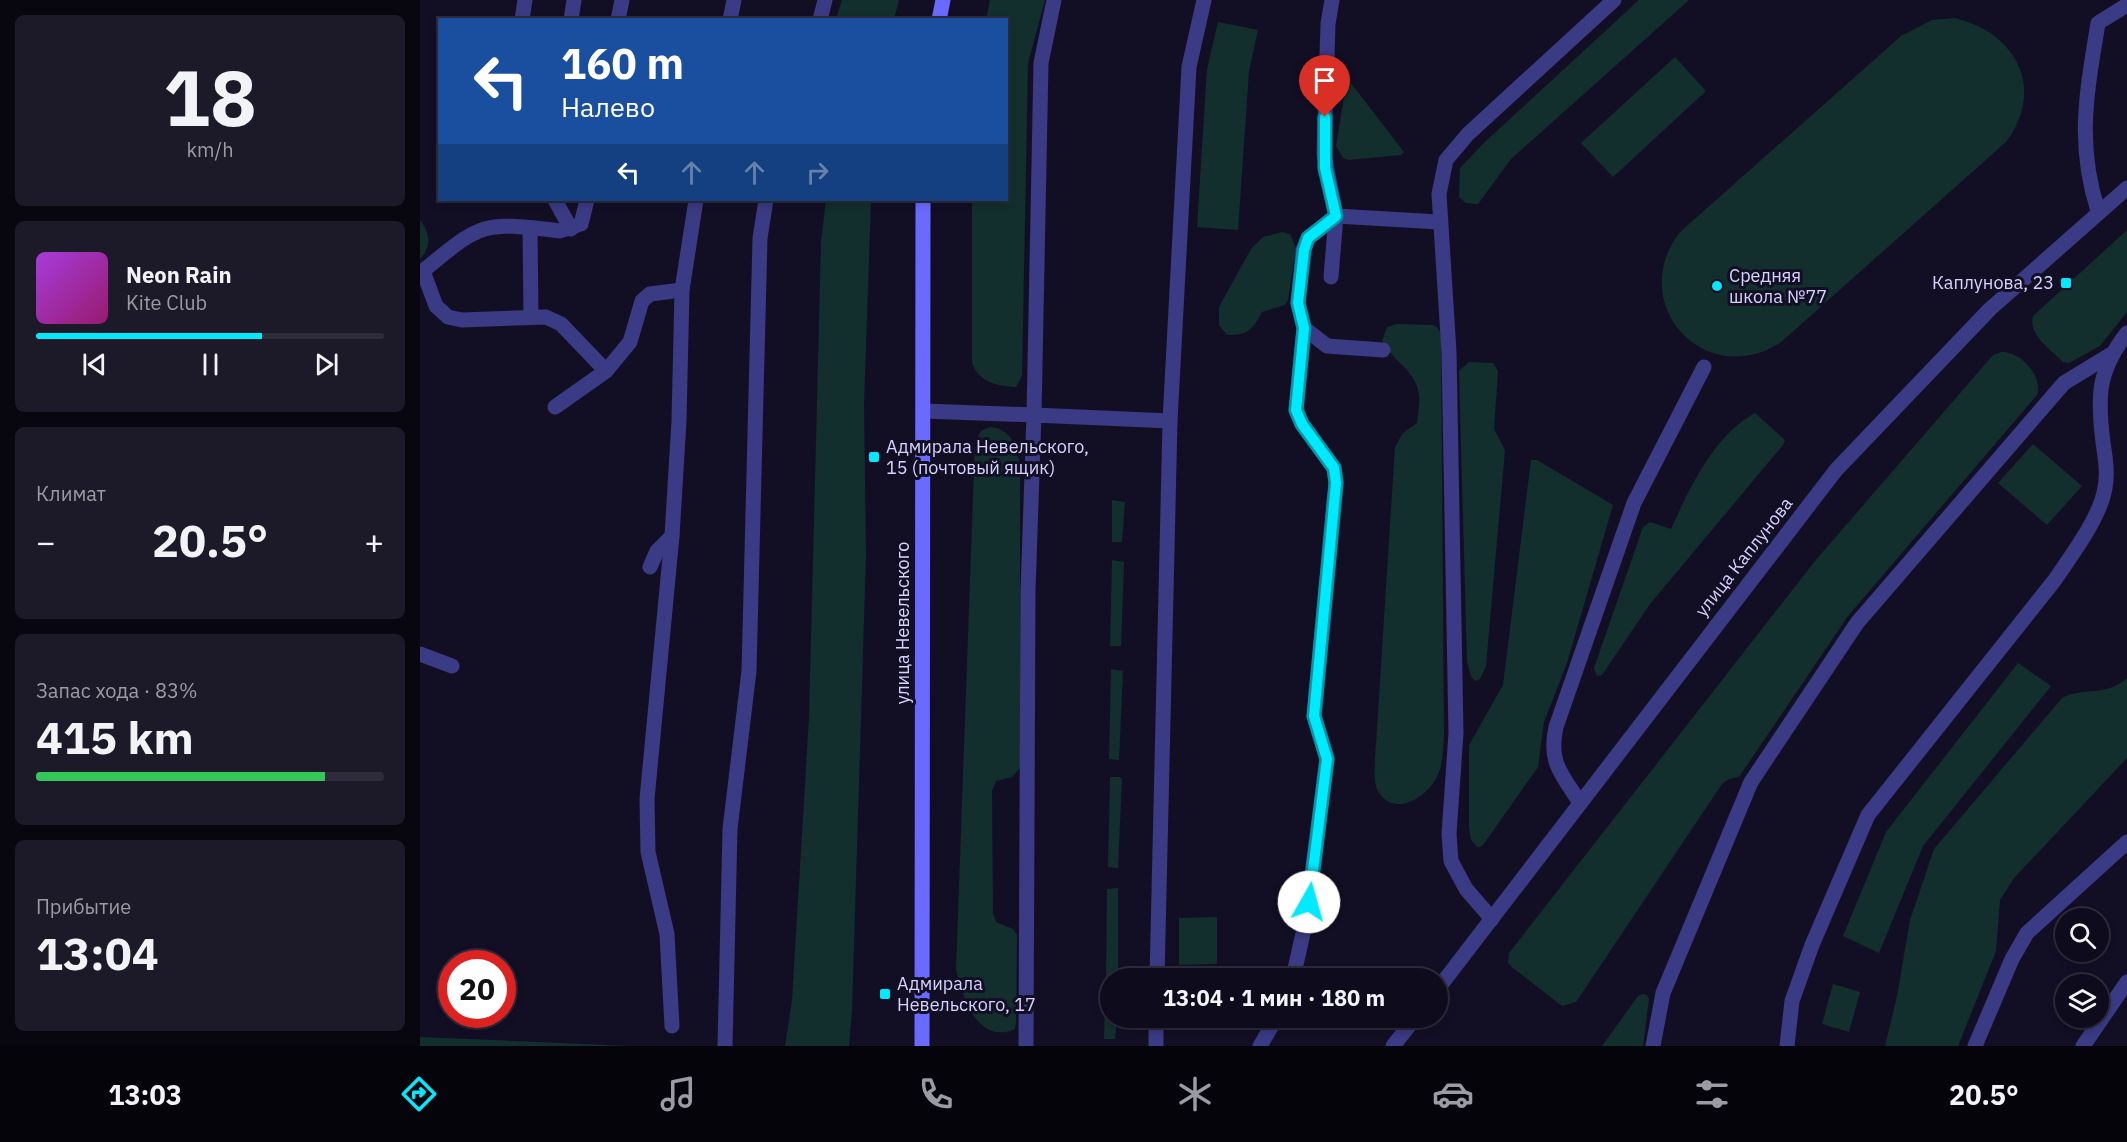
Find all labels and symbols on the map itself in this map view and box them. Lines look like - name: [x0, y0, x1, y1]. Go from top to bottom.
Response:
- pin: [1299, 55, 1350, 117]
- place label: Средняя школа №77: [1729, 264, 1827, 308]
- place label: Каплунова, 23: [1932, 271, 2054, 294]
- marker: Каплунова, 23: [2059, 276, 2073, 290]
- marker: Средняя школа №77: [1710, 279, 1724, 293]
- place label: Адмирала Невельского, 15 (почтовый ящик): [886, 435, 1089, 479]
- marker: Адмирала Невельского, 15 (почтовый ящик): [867, 450, 881, 464]
- street label: улица Каплунова: [1690, 492, 1798, 621]
- street label: улица Невельского: [891, 542, 914, 704]
- position arrow: [1277, 870, 1341, 934]
- speed limit sign: 20: [438, 950, 516, 1028]
- place label: Адмирала Невельского, 17: [897, 972, 1036, 1016]
- marker: Адмирала Невельского, 17: [878, 987, 892, 1001]

